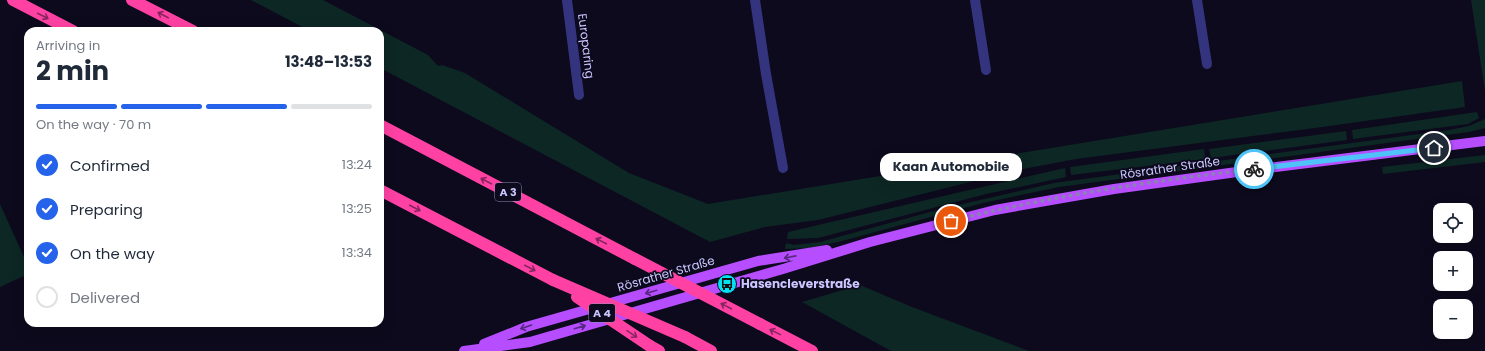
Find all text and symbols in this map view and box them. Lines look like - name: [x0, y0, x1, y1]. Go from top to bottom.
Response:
- one-way arrow: [157, 11, 169, 19]
- one-way arrow: [37, 12, 49, 20]
- street label: Europaring: [574, 12, 599, 79]
- text: Arriving in: [36, 36, 100, 55]
- text: 13:48–13:53: [285, 51, 372, 72]
- text: 2 min: [36, 53, 109, 89]
- text: On the way · 70 m: [36, 115, 151, 134]
- pin: [1417, 131, 1451, 165]
- icon: home: [1423, 137, 1445, 159]
- courier: [1234, 149, 1274, 189]
- street label: Rösrather Straße: [1119, 152, 1221, 183]
- callout: Kaan Automobile: [880, 153, 1022, 181]
- icon: check: [36, 154, 58, 176]
- text: Confirmed: [70, 155, 150, 176]
- text: 13:24: [342, 155, 372, 174]
- text: Kaan Automobile: [893, 157, 1009, 176]
- icon: bike: [1243, 158, 1265, 180]
- one-way arrow: [480, 176, 492, 184]
- road number: A 3: [495, 183, 521, 201]
- icon: check: [36, 198, 58, 220]
- text: Preparing: [70, 199, 143, 220]
- text: 13:25: [342, 199, 372, 218]
- map controls: [1433, 203, 1473, 339]
- button: locate: [1433, 203, 1473, 243]
- pin: [934, 204, 968, 238]
- one-way arrow: [408, 205, 420, 213]
- icon: bag: [940, 210, 962, 232]
- one-way arrow: [595, 237, 607, 244]
- icon: check: [36, 242, 58, 264]
- text: On the way: [70, 243, 155, 264]
- text: 13:34: [342, 243, 372, 262]
- street label: Rösrather Straße: [615, 251, 717, 296]
- button: +: [1433, 251, 1473, 291]
- one-way arrow: [784, 253, 797, 261]
- one-way arrow: [524, 265, 536, 272]
- bus stop icon: Hasencleverstraße: [716, 273, 738, 295]
- place label: Hasencleverstraße: [741, 275, 860, 292]
- text: Delivered: [70, 287, 140, 308]
- one-way arrow: [644, 288, 657, 296]
- button: −: [1433, 299, 1473, 339]
- one-way arrow: [720, 302, 732, 310]
- road number: A 4: [589, 304, 615, 322]
- one-way arrow: [573, 323, 586, 330]
- one-way arrow: [519, 324, 532, 331]
- one-way arrow: [770, 328, 782, 335]
- one-way arrow: [626, 330, 637, 338]

